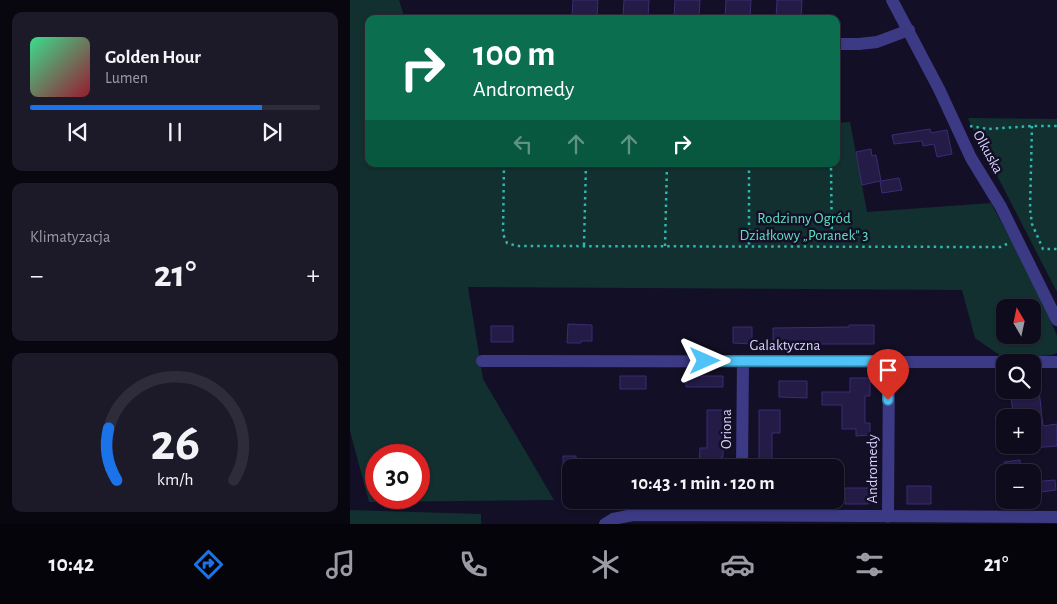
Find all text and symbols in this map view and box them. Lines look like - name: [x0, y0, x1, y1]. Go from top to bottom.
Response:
- icon: right: [390, 35, 455, 100]
- text: 100 m: [473, 37, 556, 72]
- text: Golden Hour: [105, 48, 201, 67]
- text: Lumen: [105, 70, 148, 86]
- text: Andromedy: [473, 78, 574, 100]
- icon: previous: [64, 118, 92, 146]
- icon: pause: [161, 118, 189, 146]
- icon: next: [258, 118, 286, 146]
- street label: Olkuska: [970, 128, 1006, 176]
- icon: left: [509, 130, 537, 158]
- icon: ahead: [562, 130, 590, 158]
- icon: ahead: [615, 130, 643, 158]
- icon: right: [668, 130, 696, 158]
- park label: Rodzinny Ogród Działkowy „Poranek” 3: [740, 211, 868, 243]
- text: Klimatyzacja: [30, 229, 110, 245]
- text: 21°: [154, 256, 196, 294]
- text: −: [30, 262, 43, 290]
- text: +: [307, 262, 320, 290]
- north arrow: [996, 299, 1041, 344]
- map controls: [996, 299, 1041, 509]
- position arrow: [678, 334, 730, 386]
- street label: Galaktyczna: [750, 338, 820, 353]
- pin: [867, 349, 909, 400]
- button: search: [996, 354, 1041, 399]
- icon: arrive: [874, 356, 902, 384]
- street label: Oriona: [719, 409, 734, 449]
- button: +: [996, 409, 1041, 454]
- text: 26: [150, 417, 200, 469]
- street label: Andromedy: [865, 434, 880, 504]
- speed limit sign: 30: [365, 444, 430, 509]
- button: −: [996, 464, 1041, 509]
- text: km/h: [157, 471, 193, 489]
- text: 10:43 · 1 min · 120 m: [632, 474, 774, 493]
- icon: directions: [191, 547, 226, 582]
- icon: music: [323, 547, 358, 582]
- icon: phone: [456, 547, 491, 582]
- icon: climate: [588, 547, 623, 582]
- icon: car: [720, 547, 755, 582]
- icon: filters: [852, 547, 887, 582]
- text: 10:42: [49, 553, 94, 575]
- text: 21°: [984, 553, 1008, 575]

